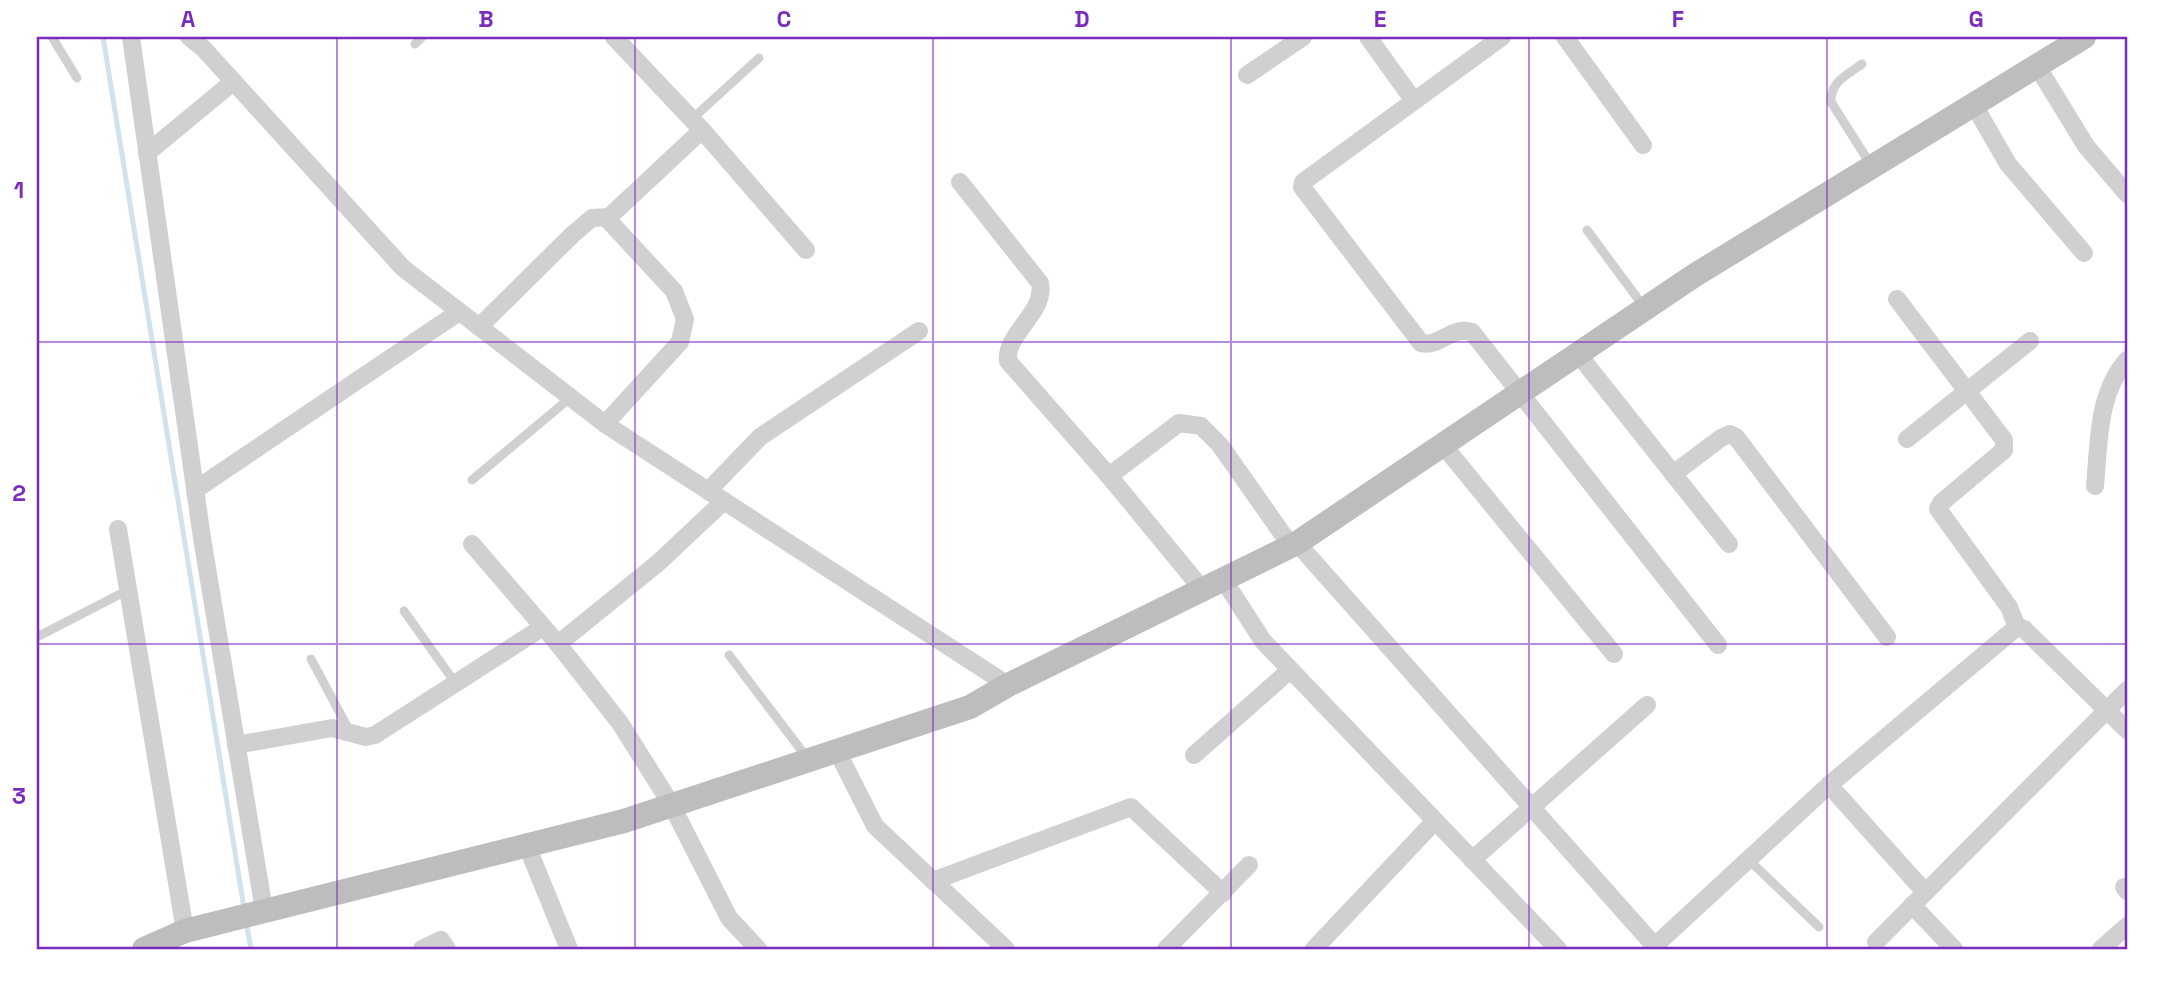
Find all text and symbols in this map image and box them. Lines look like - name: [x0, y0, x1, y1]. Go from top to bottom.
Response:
- text: A: [181, 4, 196, 34]
- text: B: [478, 4, 494, 34]
- text: C: [777, 4, 791, 34]
- text: D: [1074, 4, 1090, 34]
- text: E: [1374, 4, 1386, 34]
- text: F: [1672, 4, 1684, 34]
- text: G: [1968, 4, 1984, 34]
- text: 1: [14, 175, 24, 205]
- text: 2: [12, 478, 26, 508]
- text: 3: [12, 781, 26, 811]

